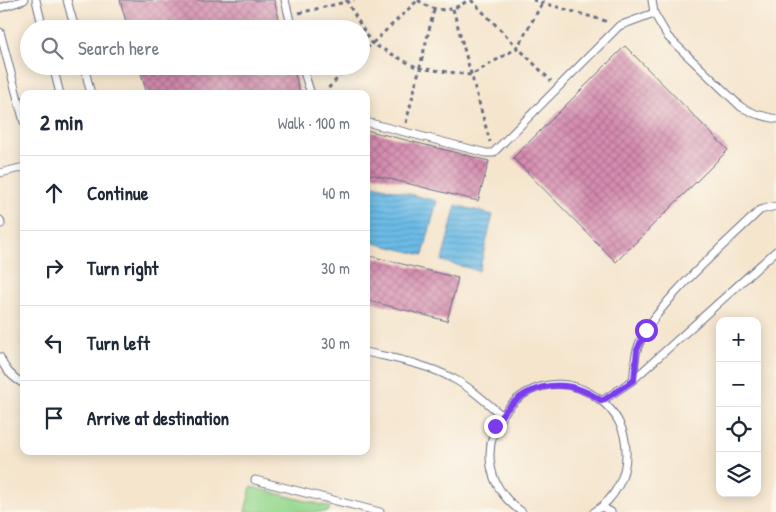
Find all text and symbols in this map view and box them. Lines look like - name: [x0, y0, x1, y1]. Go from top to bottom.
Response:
- search box: [20, 20, 370, 75]
- icon: search: [38, 34, 66, 62]
- text: Search here: [78, 35, 159, 61]
- text: 2 min: [40, 108, 83, 137]
- text: Walk · 100 m: [278, 112, 350, 134]
- icon: ahead: [40, 179, 68, 207]
- text: Continue: [87, 180, 148, 206]
- text: 40 m: [322, 182, 350, 204]
- icon: right: [40, 254, 68, 282]
- text: Turn right: [87, 255, 158, 281]
- text: 30 m: [321, 257, 350, 279]
- map controls: [716, 317, 761, 497]
- button: +: [716, 317, 761, 362]
- route start: [635, 319, 658, 342]
- icon: left: [40, 329, 68, 357]
- text: Turn left: [87, 330, 150, 356]
- text: 30 m: [321, 332, 350, 354]
- button: −: [716, 362, 761, 407]
- icon: arrive: [40, 404, 68, 432]
- text: Arrive at destination: [87, 405, 229, 431]
- button: locate: [716, 407, 761, 452]
- route end: [484, 415, 507, 438]
- button: layers: [716, 452, 761, 497]

